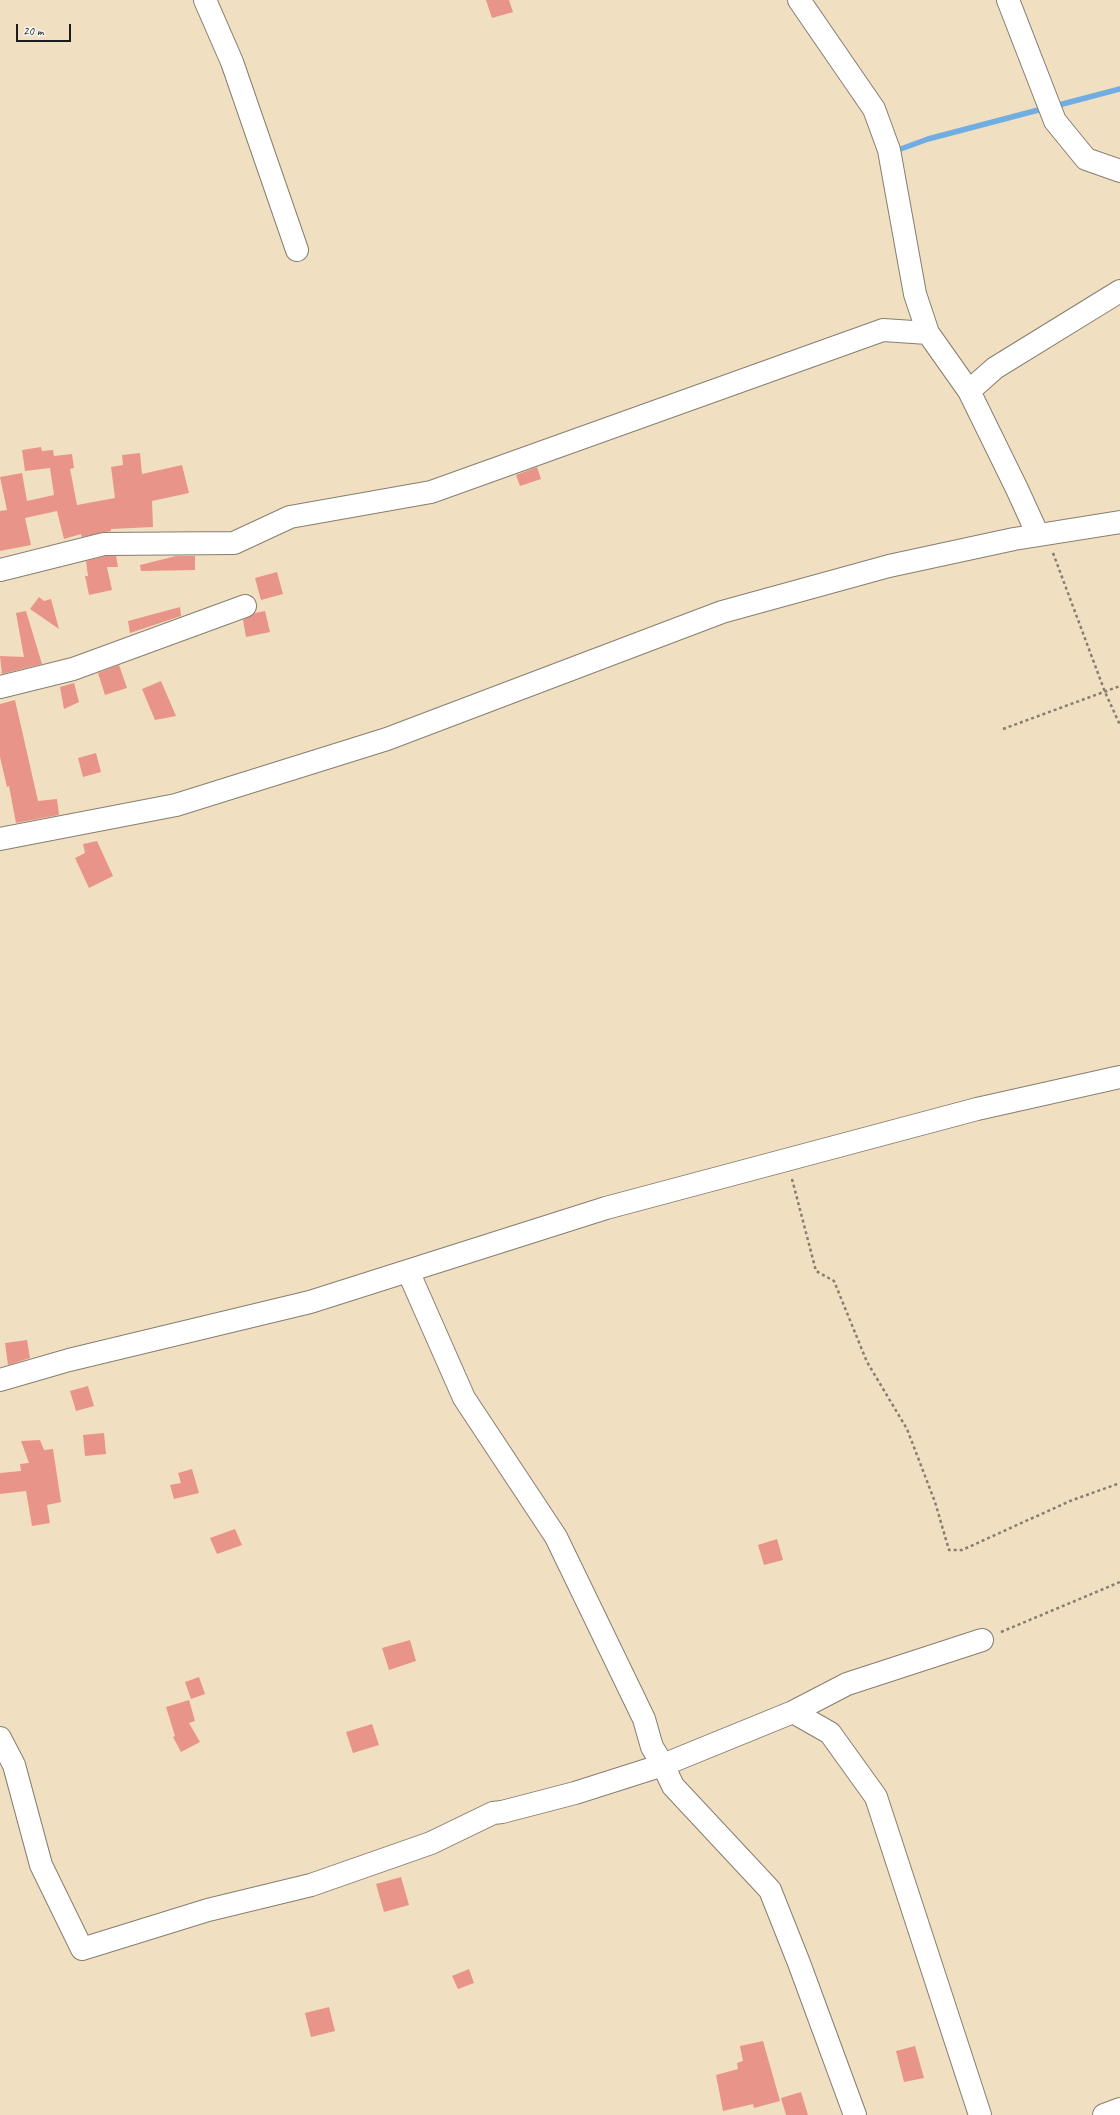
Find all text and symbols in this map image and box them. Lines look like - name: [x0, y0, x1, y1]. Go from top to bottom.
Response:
- scale bar: [18, 16, 73, 42]
- text: 20 m: [23, 23, 43, 39]

